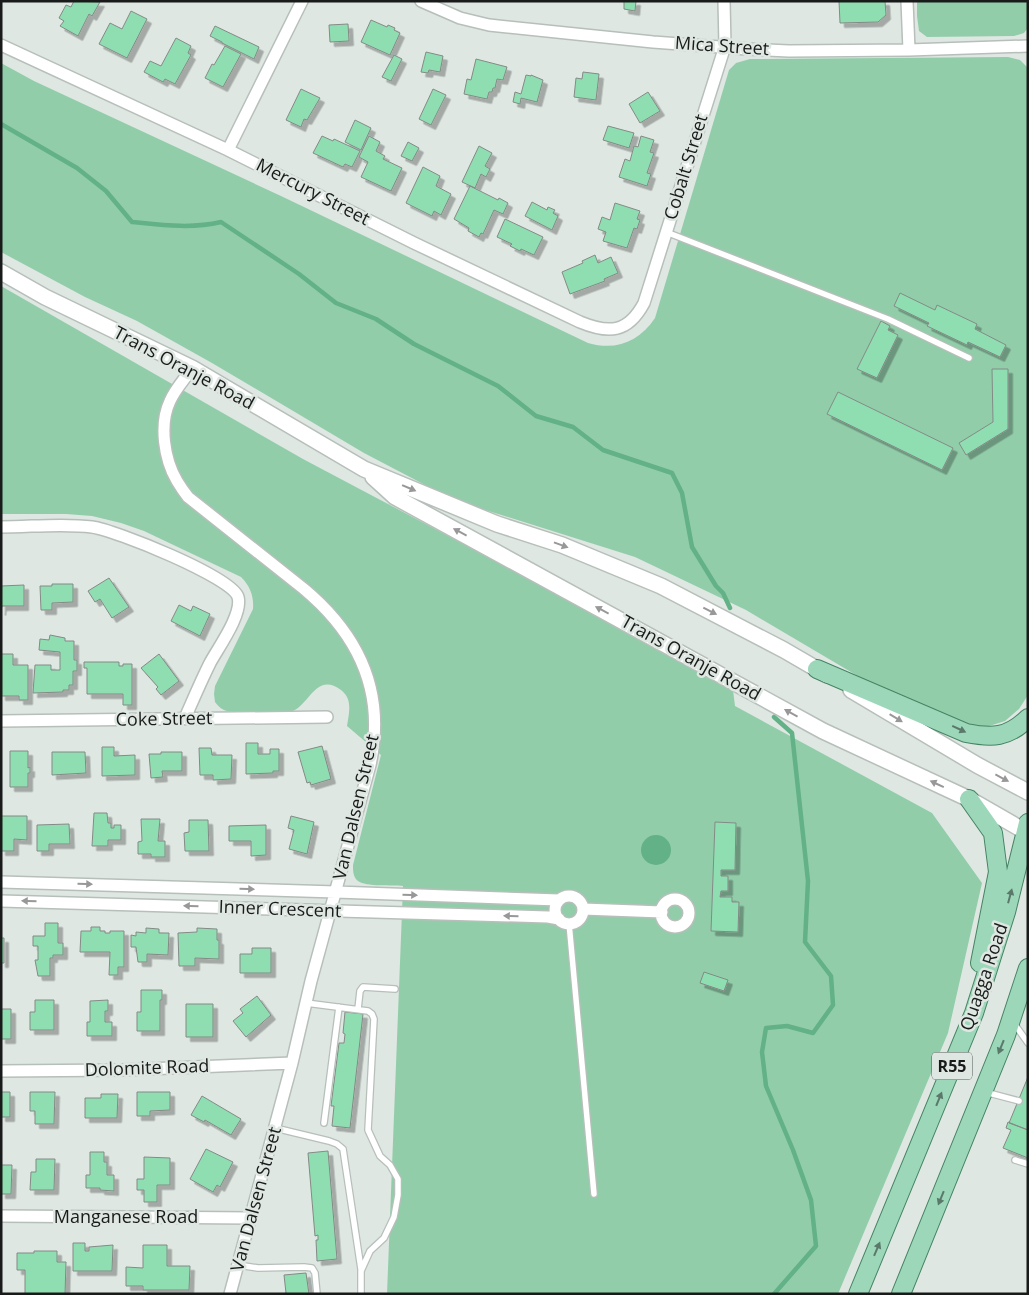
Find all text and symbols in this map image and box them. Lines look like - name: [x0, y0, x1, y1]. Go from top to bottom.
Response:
- street label: Mica Street: [674, 30, 770, 60]
- street label: Cobalt Street: [658, 111, 712, 222]
- street label: Mercury Street: [252, 152, 374, 230]
- street label: Trans Oranje Road: [110, 320, 259, 414]
- one-way arrow: [402, 484, 416, 492]
- one-way arrow: [452, 528, 467, 536]
- one-way arrow: [554, 541, 569, 549]
- one-way arrow: [596, 605, 609, 614]
- one-way arrow: [703, 607, 717, 615]
- street label: Trans Oranje Road: [617, 609, 766, 705]
- street label: Coke Street: [115, 705, 213, 731]
- one-way arrow: [784, 709, 798, 717]
- one-way arrow: [890, 713, 903, 722]
- one-way arrow: [952, 725, 966, 733]
- street label: Van Dalsen Street: [327, 732, 383, 882]
- one-way arrow: [995, 774, 1009, 782]
- one-way arrow: [930, 780, 944, 788]
- one-way arrow: [77, 880, 93, 888]
- one-way arrow: [240, 885, 256, 893]
- one-way arrow: [1006, 888, 1014, 904]
- one-way arrow: [402, 891, 418, 899]
- street label: Inner Crescent: [218, 894, 342, 922]
- one-way arrow: [20, 897, 36, 905]
- one-way arrow: [183, 902, 199, 910]
- one-way arrow: [503, 911, 519, 919]
- street label: Quagga Road: [953, 920, 1013, 1034]
- one-way arrow: [997, 1040, 1004, 1055]
- road number: R55: [932, 1052, 972, 1080]
- street label: Dolomite Road: [84, 1053, 210, 1081]
- one-way arrow: [935, 1091, 943, 1106]
- street label: Van Dalsen Street: [224, 1124, 286, 1274]
- one-way arrow: [936, 1191, 944, 1205]
- street label: Manganese Road: [54, 1204, 198, 1228]
- one-way arrow: [873, 1242, 881, 1256]

